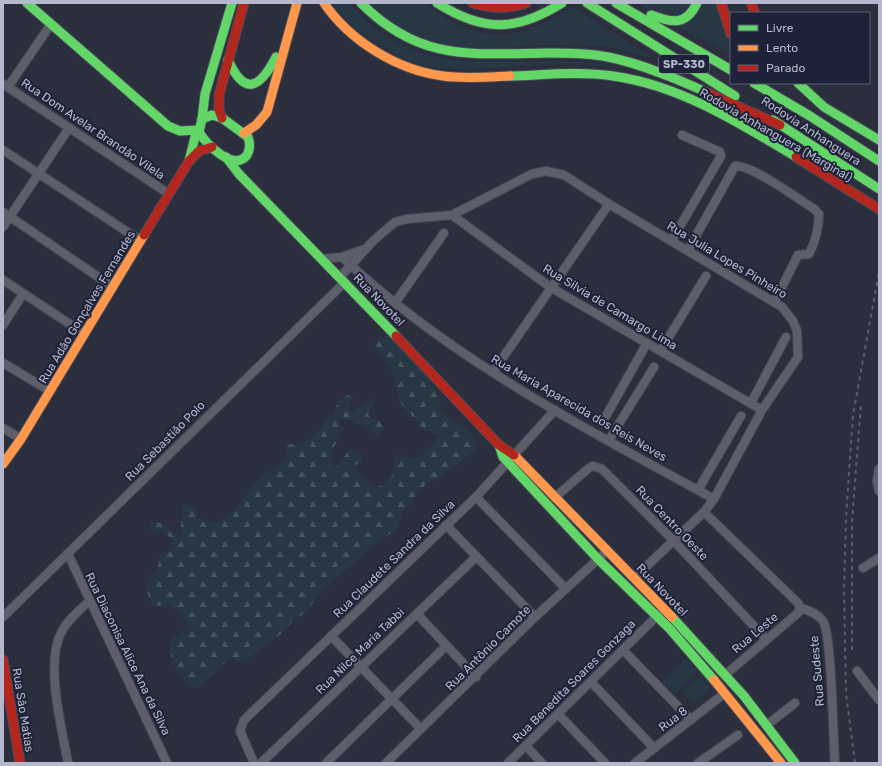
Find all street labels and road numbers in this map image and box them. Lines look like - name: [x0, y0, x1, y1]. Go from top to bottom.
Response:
- road number: SP-330: [659, 55, 709, 73]
- street label: Rua Dom Avelar Brandão Vilela: [19, 76, 167, 182]
- street label: Rodovia Anhanguera (Marginal): [697, 85, 855, 185]
- street label: Rodovia Anhanguera: [759, 94, 863, 168]
- street label: Rua Julia Lopes Pinheiro: [664, 219, 790, 301]
- street label: Rua Adão Gonçalves Fernandes: [36, 228, 138, 386]
- street label: Rua Silvia de Camargo Lima: [540, 261, 680, 353]
- street label: Rua Novotel: [351, 271, 407, 329]
- street label: Rua Maria Aparecida dos Reis Neves: [489, 352, 669, 464]
- street label: Rua Sebastião Polo: [122, 398, 208, 484]
- street label: Rua Centro Oeste: [633, 483, 711, 563]
- street label: Rua Claudete Sandra da Silva: [330, 497, 458, 621]
- street label: Rua Novotel: [634, 561, 690, 619]
- street label: Rua Diaconisa Alice Ana da Silva: [82, 570, 174, 738]
- street label: Rua Antônio Camote: [443, 602, 534, 693]
- street label: Rua Nilce Maria Tabbi: [313, 605, 407, 697]
- street label: Rua Leste: [729, 610, 781, 656]
- street label: Rua Benedita Soares Gonzaga: [510, 617, 638, 745]
- street label: Rua Sudeste: [807, 635, 827, 707]
- street label: Rua São Matias: [9, 667, 37, 753]
- street label: Rua 8: [656, 704, 690, 734]

